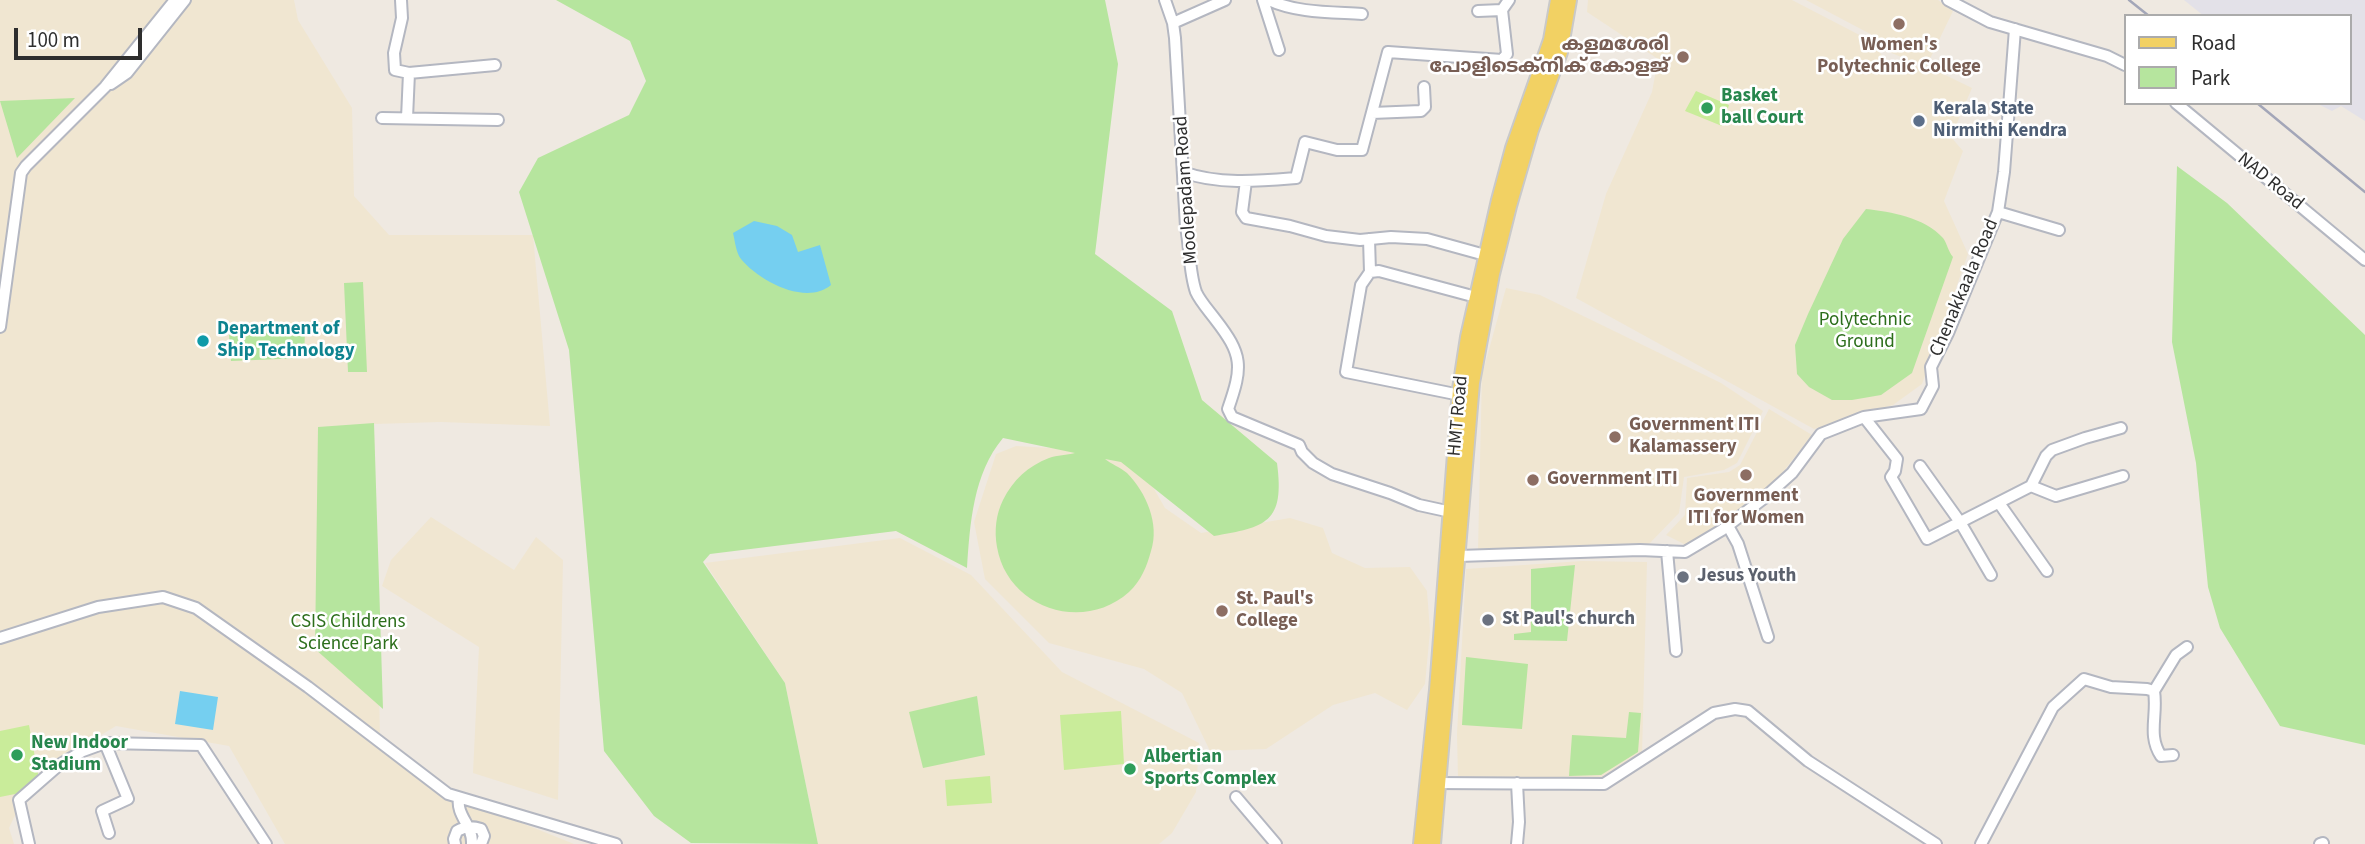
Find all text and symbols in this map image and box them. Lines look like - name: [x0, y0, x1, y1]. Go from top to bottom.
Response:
- scale bar: [18, 14, 145, 58]
- legend: [2124, 14, 2351, 105]
- marker: Women's Polytechnic College: [1891, 16, 1907, 32]
- text: 100 m: [27, 25, 80, 55]
- text: Road: [2191, 28, 2236, 58]
- place label: കളമശേരി പോളിടെക്നിക് കോളജ്: [1429, 35, 1669, 79]
- place label: Women's Polytechnic College: [1817, 35, 1981, 79]
- marker: കളമശേരി പോളിടെക്നിക് കോളജ്: [1675, 49, 1691, 65]
- text: Park: [2191, 63, 2230, 93]
- place label: Basket ball Court: [1721, 86, 1804, 130]
- place label: Kerala State Nirmithi Kendra: [1933, 99, 2067, 143]
- marker: Basket ball Court: [1699, 100, 1715, 116]
- marker: Kerala State Nirmithi Kendra: [1911, 113, 1927, 129]
- street label: Moolepadam Road: [1170, 115, 1204, 265]
- street label: NAD Road: [2232, 148, 2308, 216]
- street label: Chenakkaala Road: [1926, 216, 2004, 360]
- park label: Polytechnic Ground: [1819, 310, 1911, 354]
- place label: Department of Ship Technology: [217, 319, 355, 363]
- marker: Department of Ship Technology: [195, 333, 211, 349]
- street label: HMT Road: [1444, 375, 1474, 457]
- place label: Government ITI Kalamassery: [1629, 415, 1760, 459]
- marker: Government ITI Kalamassery: [1607, 429, 1623, 445]
- marker: Government ITI for Women: [1738, 467, 1754, 483]
- place label: Government ITI: [1547, 469, 1678, 491]
- marker: Government ITI: [1525, 472, 1541, 488]
- place label: Government ITI for Women: [1688, 486, 1804, 530]
- place label: Jesus Youth: [1697, 566, 1796, 588]
- marker: Jesus Youth: [1675, 569, 1691, 585]
- place label: St. Paul's College: [1236, 589, 1313, 633]
- marker: St. Paul's College: [1214, 603, 1230, 619]
- place label: St Paul's church: [1502, 609, 1635, 631]
- park label: CSIS Childrens Science Park: [291, 612, 405, 656]
- marker: St Paul's church: [1480, 612, 1496, 628]
- place label: New Indoor Stadium: [31, 733, 128, 777]
- marker: New Indoor Stadium: [9, 747, 25, 763]
- place label: Albertian Sports Complex: [1144, 747, 1276, 791]
- marker: Albertian Sports Complex: [1122, 761, 1138, 777]

